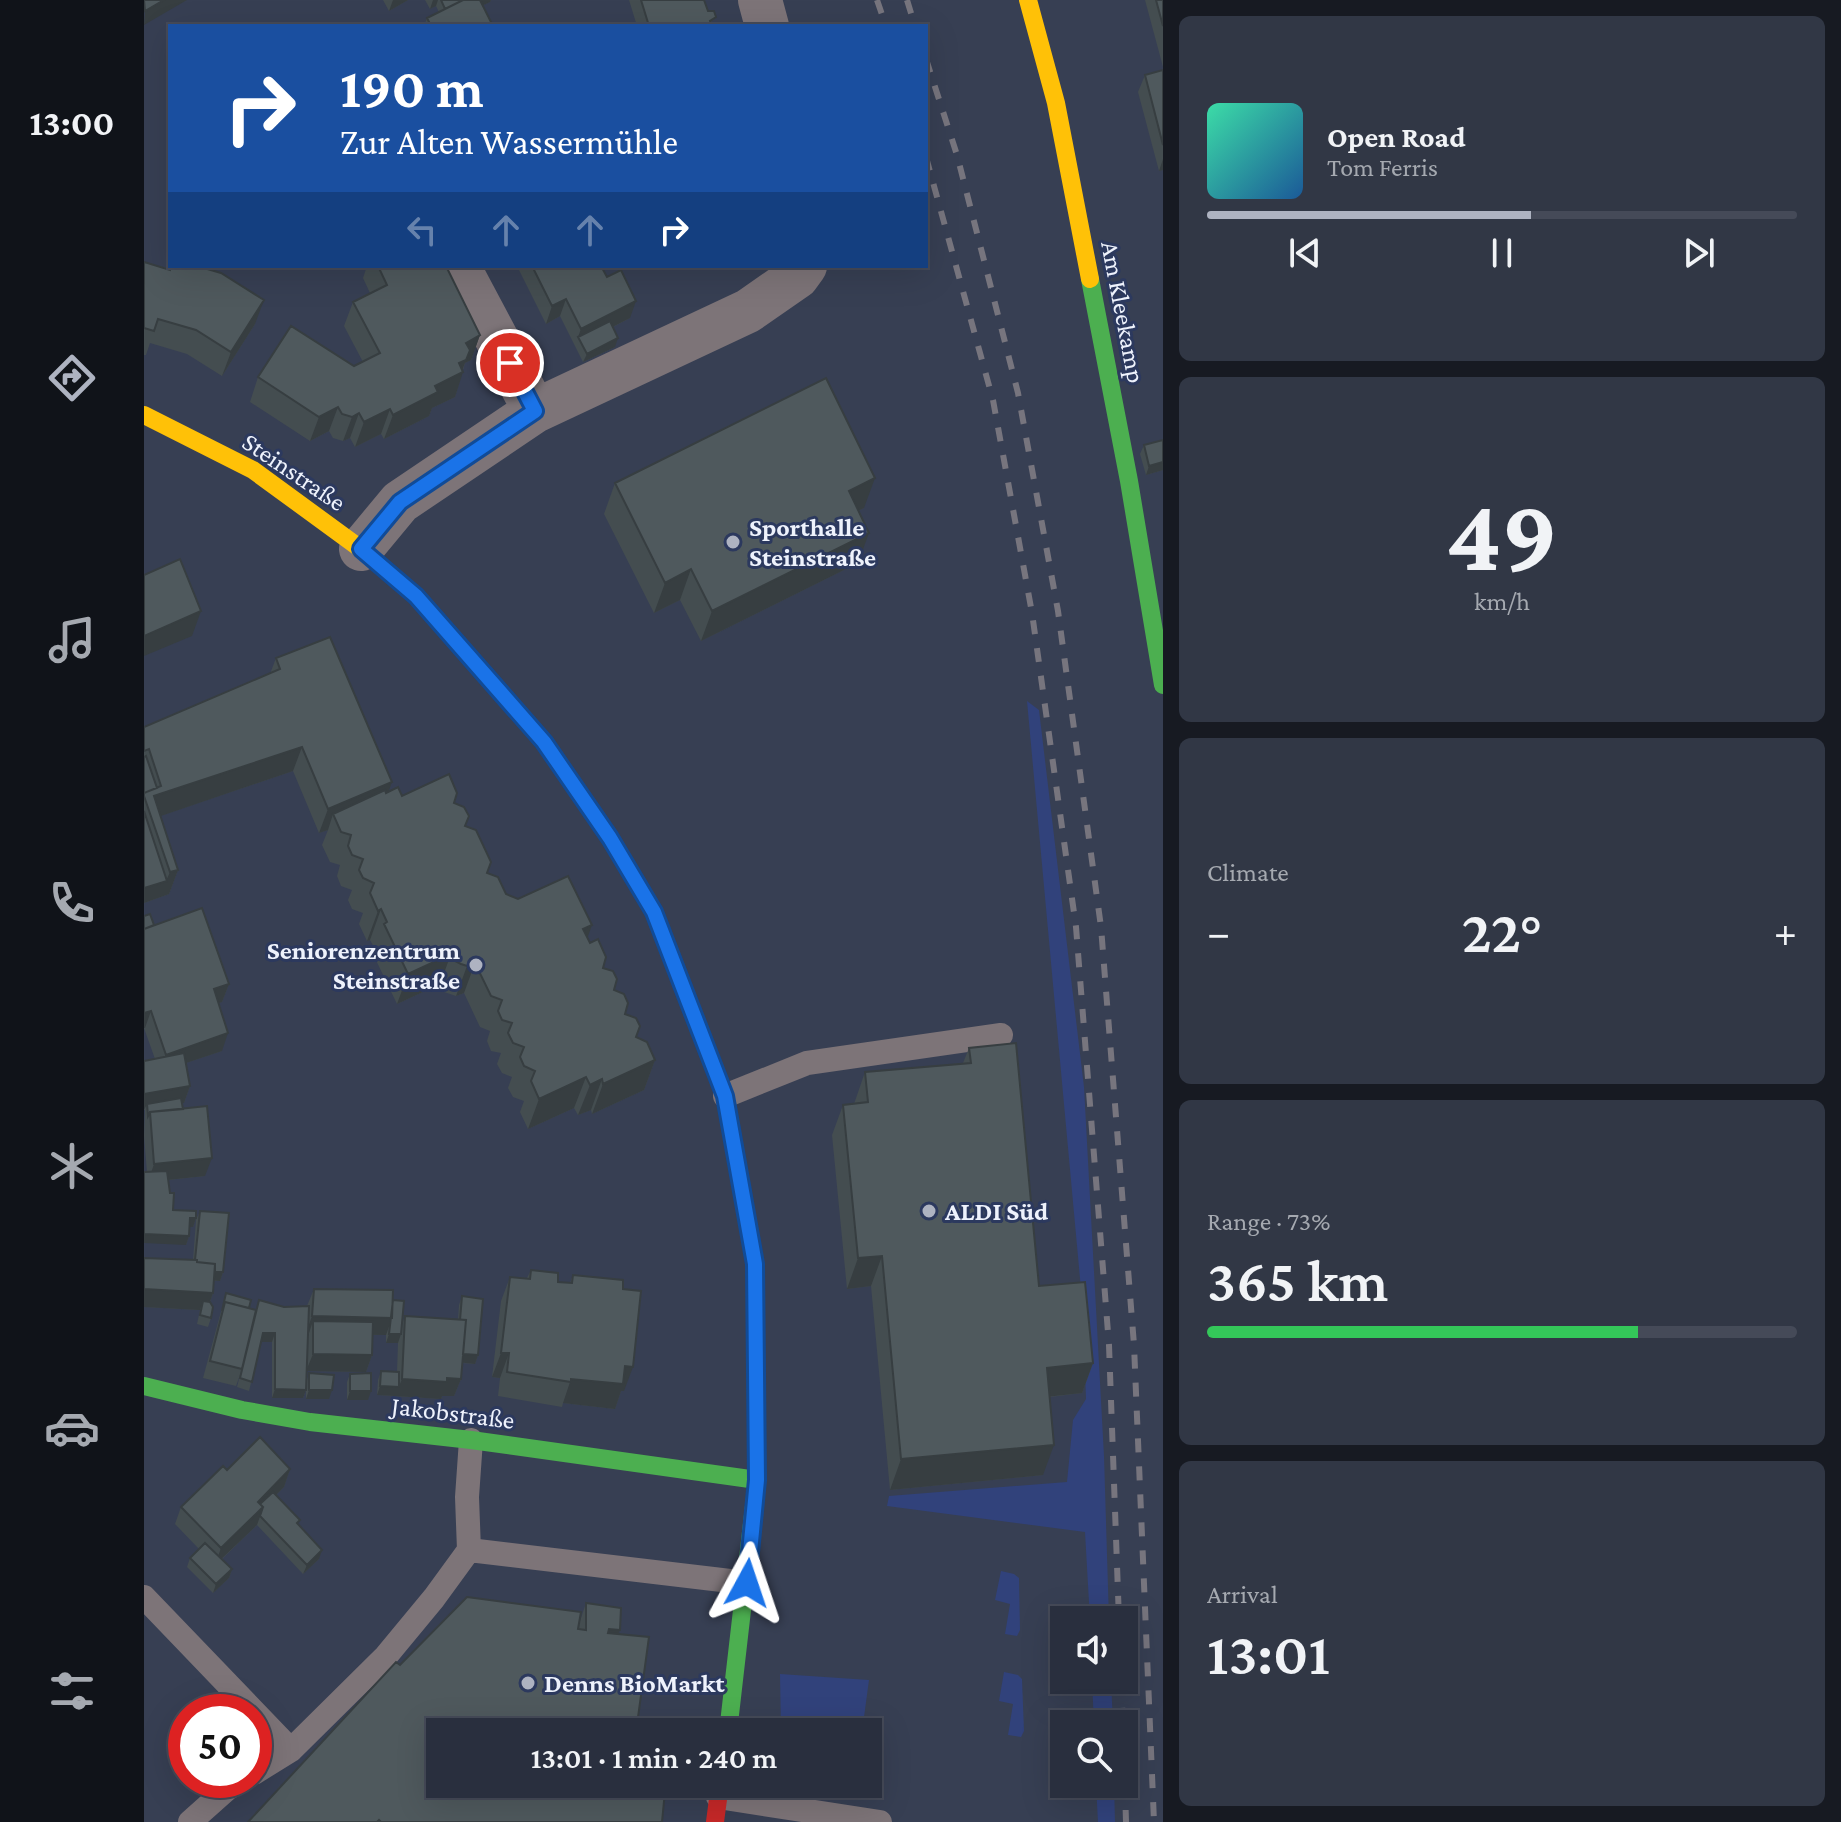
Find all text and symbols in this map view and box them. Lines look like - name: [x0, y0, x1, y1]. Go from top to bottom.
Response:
- icon: right: [208, 56, 312, 160]
- text: 190 m: [340, 57, 484, 119]
- text: 13:00: [30, 103, 114, 143]
- text: Open Road: [1327, 120, 1466, 153]
- text: Zur Alten Wassermühle: [340, 122, 678, 162]
- text: Tom Ferris: [1327, 153, 1438, 182]
- icon: left: [400, 208, 444, 252]
- icon: ahead: [484, 208, 528, 252]
- icon: ahead: [568, 208, 612, 252]
- icon: right: [652, 208, 696, 252]
- icon: previous: [1283, 231, 1327, 275]
- icon: pause: [1480, 231, 1524, 275]
- icon: next: [1677, 231, 1721, 275]
- street label: Am Kleekamp: [1095, 239, 1151, 385]
- pin: [476, 329, 544, 397]
- icon: arrive: [488, 341, 532, 385]
- icon: directions: [44, 350, 100, 406]
- street label: Steinstraße: [237, 427, 351, 517]
- text: 49: [1446, 477, 1558, 592]
- place label: Sporthalle Steinstraße: [749, 513, 876, 572]
- marker: Sporthalle Steinstraße: [724, 533, 742, 551]
- text: km/h: [1474, 587, 1530, 616]
- icon: music: [44, 612, 100, 668]
- text: Climate: [1207, 858, 1289, 887]
- icon: phone: [44, 875, 100, 931]
- text: 22°: [1462, 898, 1542, 965]
- text: −: [1207, 908, 1230, 956]
- text: +: [1774, 908, 1797, 956]
- place label: Seniorenzentrum Steinstraße: [267, 936, 460, 995]
- marker: Seniorenzentrum Steinstraße: [467, 956, 485, 974]
- icon: climate: [44, 1138, 100, 1194]
- place label: ALDI Süd: [944, 1197, 1048, 1226]
- marker: ALDI Süd: [920, 1202, 938, 1220]
- text: Range · 73%: [1207, 1207, 1330, 1236]
- text: 365 km: [1207, 1247, 1388, 1314]
- street label: Jakobstraße: [388, 1391, 516, 1435]
- icon: car: [44, 1400, 100, 1456]
- position arrow: [705, 1541, 789, 1625]
- text: Arrival: [1207, 1580, 1278, 1609]
- map controls: [1050, 1606, 1138, 1798]
- button: sound: [1050, 1606, 1138, 1694]
- text: 13:01: [1207, 1620, 1330, 1687]
- icon: filters: [44, 1663, 100, 1719]
- place label: Denns BioMarkt: [544, 1669, 725, 1698]
- marker: Denns BioMarkt: [519, 1674, 537, 1692]
- speed limit sign: 50: [168, 1694, 272, 1798]
- button: search: [1050, 1710, 1138, 1798]
- text: 13:01 · 1 min · 240 m: [531, 1741, 777, 1774]

